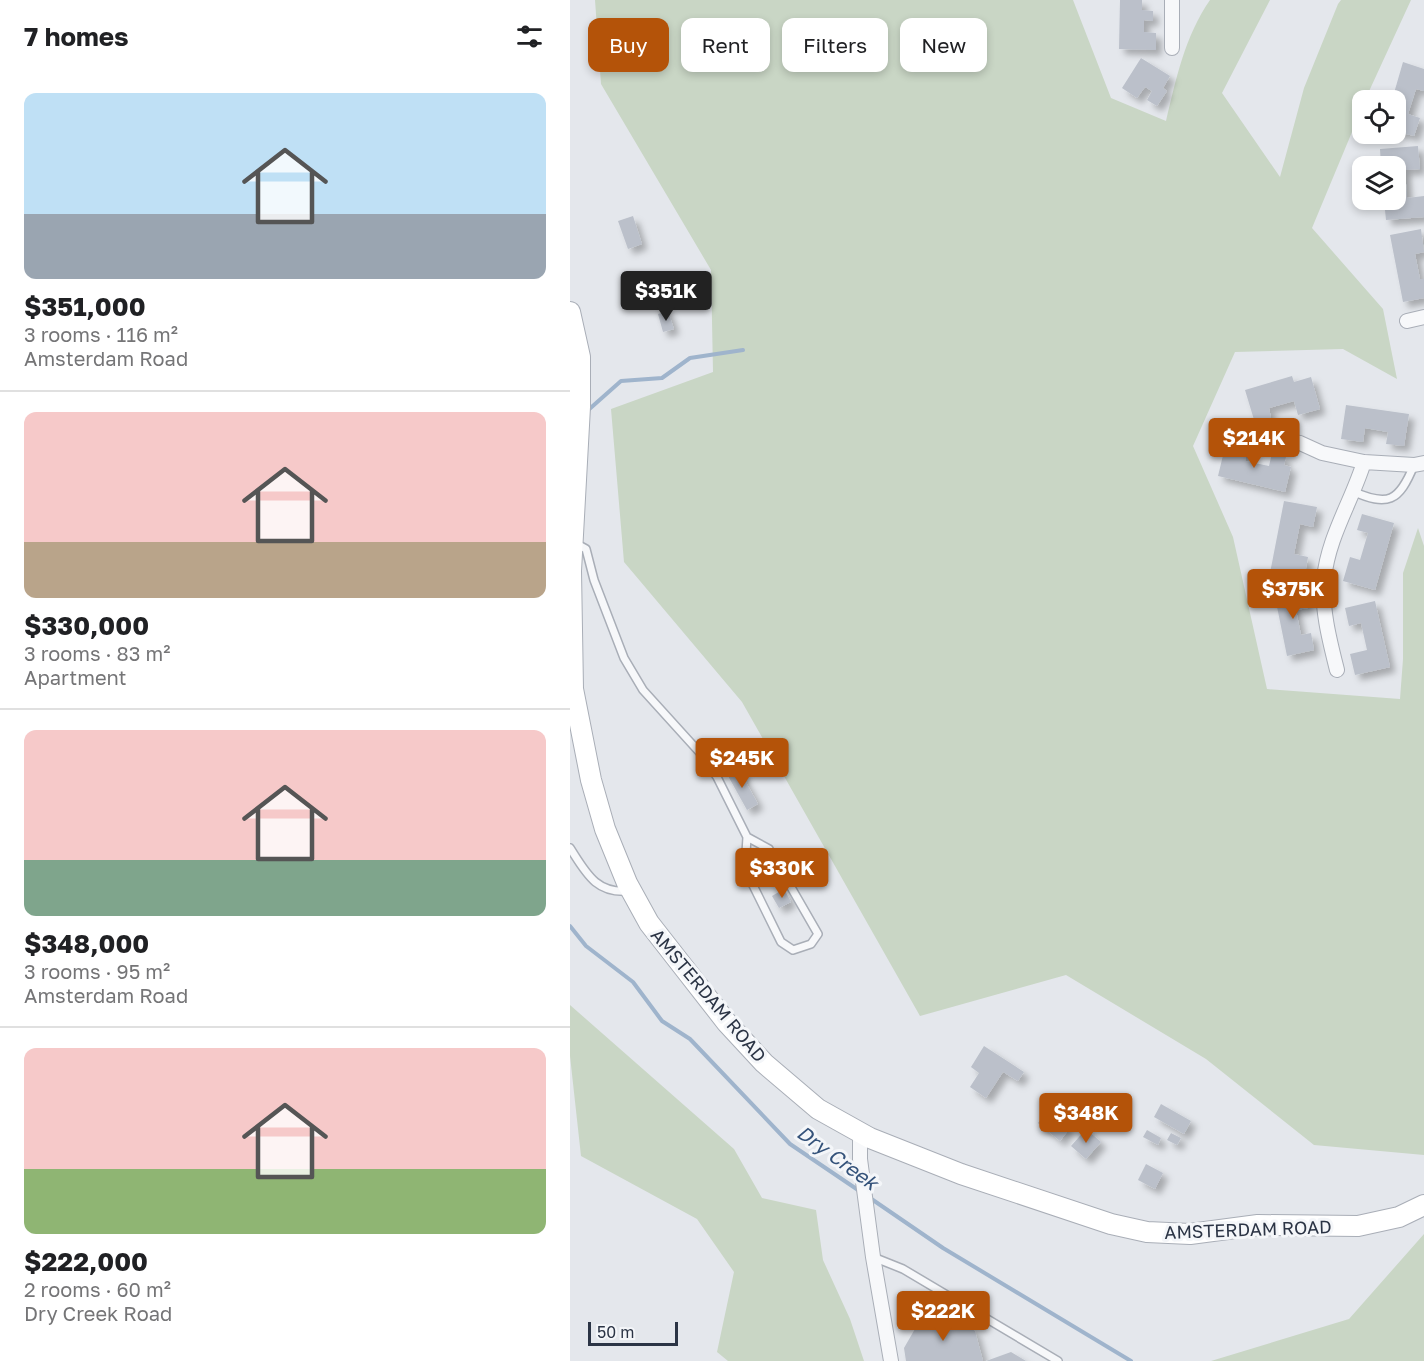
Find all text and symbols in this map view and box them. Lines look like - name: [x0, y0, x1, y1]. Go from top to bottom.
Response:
- chip: Buy: [588, 18, 669, 72]
- chip: Rent: [681, 18, 770, 72]
- chip: Filters: [782, 18, 888, 72]
- chip: New: [900, 18, 987, 72]
- icon: filters: [513, 20, 546, 53]
- text: 7 homes: [24, 21, 129, 52]
- map controls: [1352, 90, 1406, 210]
- button: locate: [1352, 90, 1406, 144]
- icon: home: [231, 132, 339, 240]
- button: layers: [1352, 156, 1406, 210]
- pin: $351K: [624, 271, 708, 322]
- text: $351K: [635, 278, 697, 302]
- text: $351,000: [24, 291, 146, 322]
- text: 3 rooms · 116 m²: [24, 322, 178, 346]
- text: Amsterdam Road: [24, 346, 188, 370]
- pin: $214K: [1212, 418, 1296, 469]
- text: $214K: [1223, 425, 1285, 449]
- icon: home: [231, 451, 339, 559]
- pin: $375K: [1251, 569, 1335, 620]
- text: $375K: [1261, 576, 1325, 600]
- text: $330,000: [24, 610, 149, 641]
- text: 3 rooms · 83 m²: [24, 641, 170, 665]
- text: Apartment: [24, 665, 127, 689]
- pin: $245K: [700, 738, 784, 789]
- text: $245K: [710, 745, 774, 769]
- icon: home: [231, 769, 339, 877]
- pin: $330K: [740, 848, 824, 899]
- text: $330K: [749, 855, 815, 879]
- street label: AMSTERDAM ROAD: [647, 924, 771, 1066]
- text: $348,000: [24, 928, 149, 959]
- text: 3 rooms · 95 m²: [24, 959, 170, 983]
- text: Amsterdam Road: [24, 983, 188, 1007]
- icon: home: [231, 1087, 339, 1195]
- pin: $348K: [1044, 1093, 1128, 1144]
- text: $348K: [1053, 1100, 1119, 1124]
- water label: Dry Creek: [792, 1120, 885, 1197]
- street label: AMSTERDAM ROAD: [1164, 1215, 1332, 1243]
- text: $222,000: [24, 1246, 148, 1277]
- text: 2 rooms · 60 m²: [24, 1277, 171, 1301]
- pin: $222K: [901, 1291, 985, 1342]
- text: $222K: [911, 1298, 975, 1322]
- text: Dry Creek Road: [24, 1301, 172, 1325]
- scale bar: [588, 1319, 678, 1346]
- text: 50 m: [597, 1322, 634, 1342]

